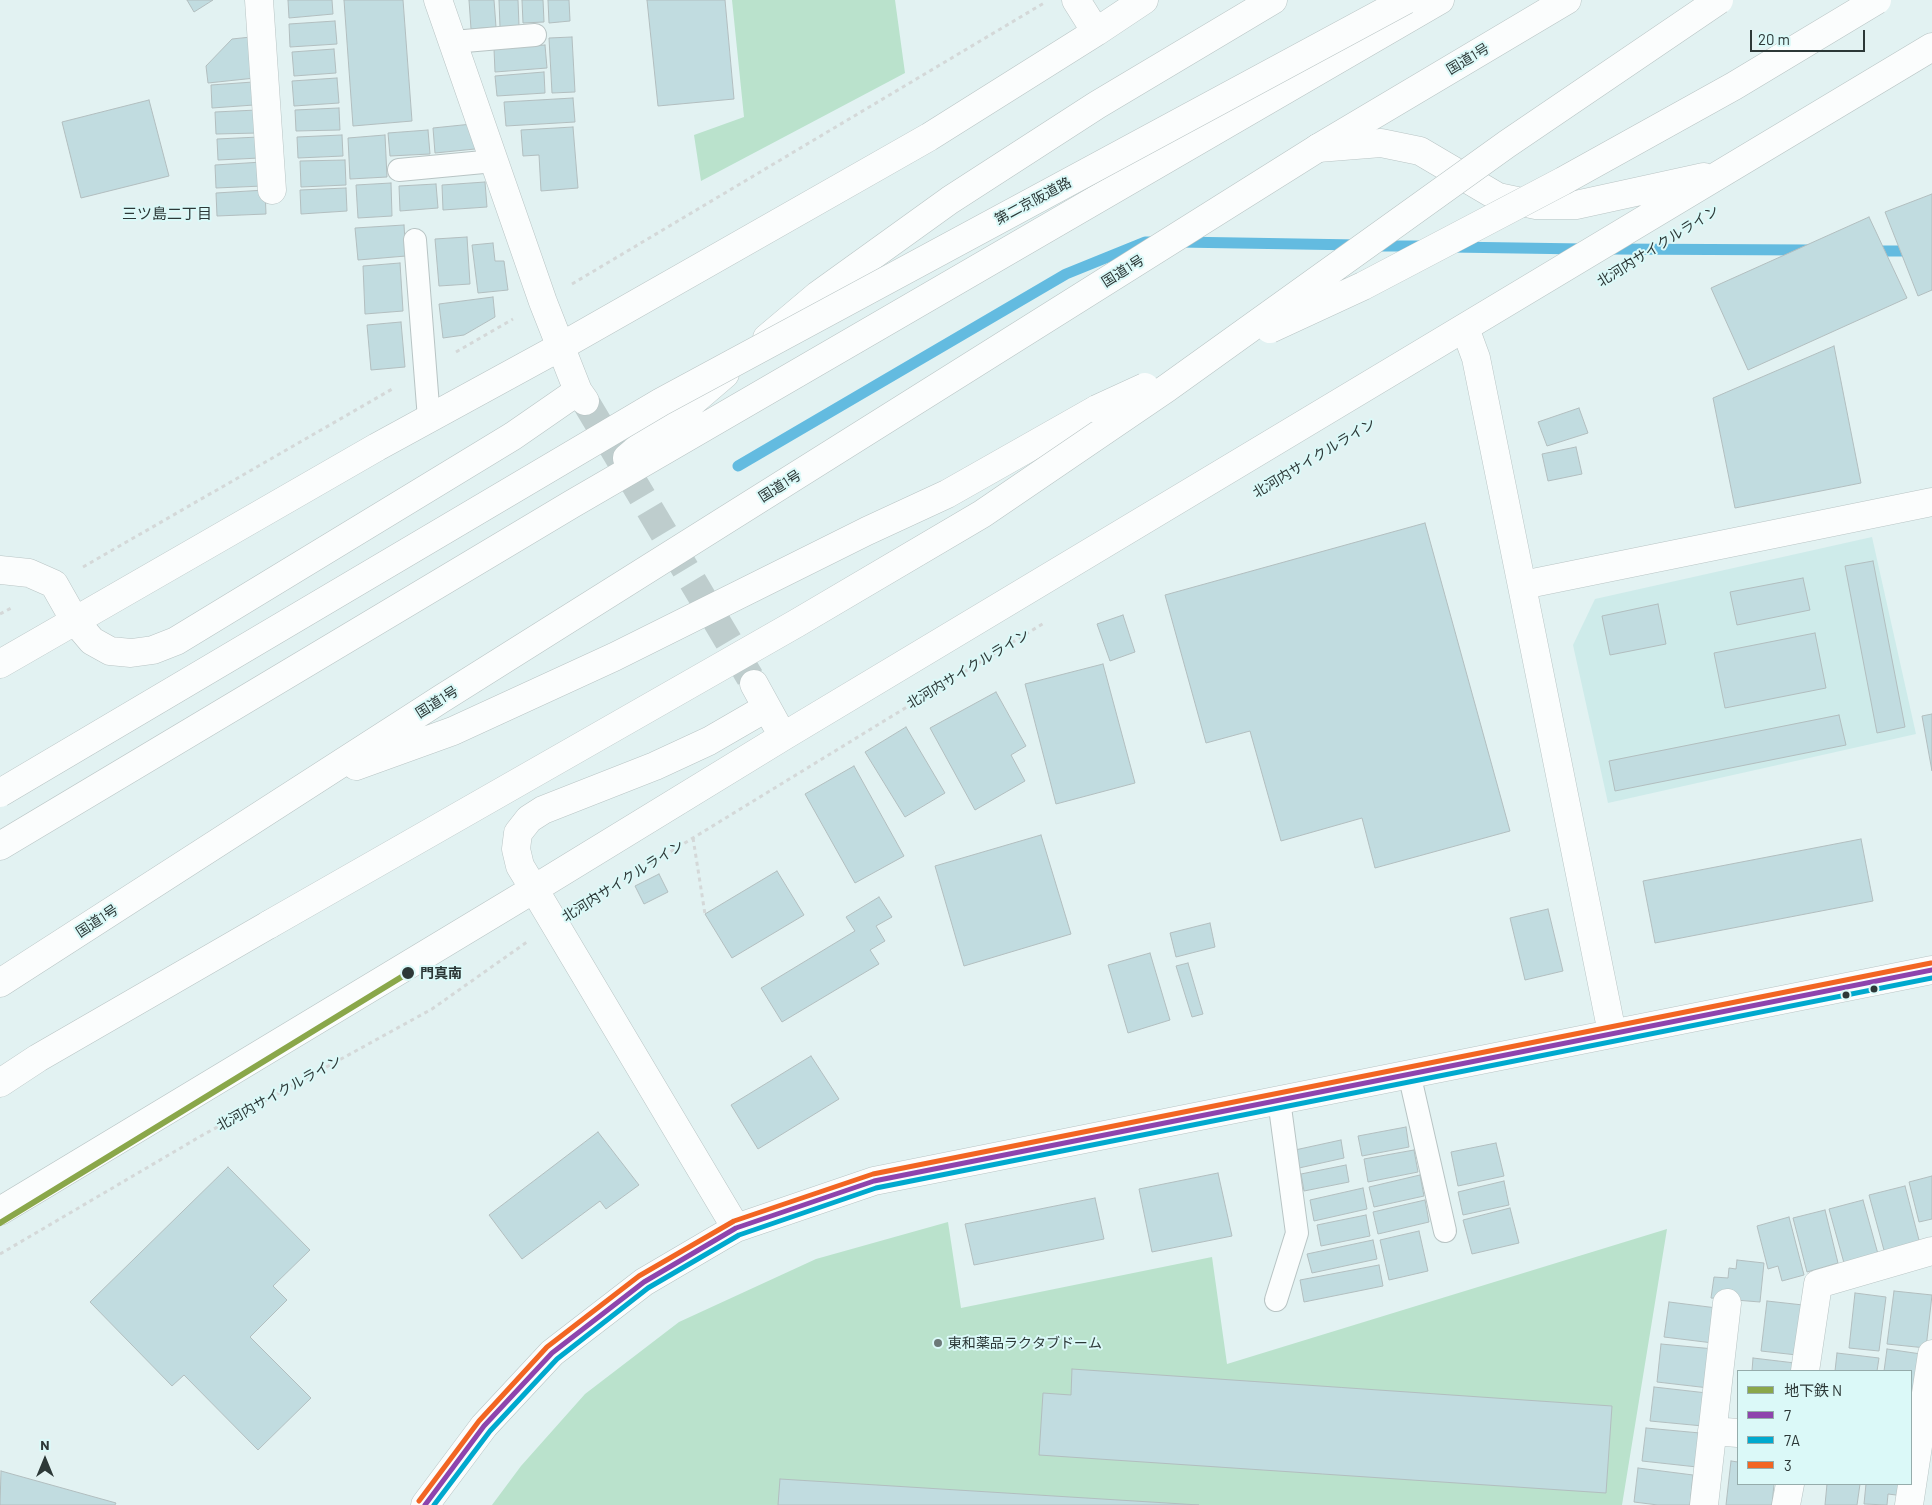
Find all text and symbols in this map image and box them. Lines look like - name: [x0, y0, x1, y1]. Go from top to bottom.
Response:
- scale bar: [1752, 20, 1867, 52]
- text: 20 m: [1758, 30, 1790, 48]
- street label: 国道1号: [1444, 40, 1492, 78]
- street label: 第二京阪道路: [992, 174, 1074, 228]
- street label: 北河内サイクルライン: [1594, 202, 1722, 290]
- district label: 三ツ島二丁目: [122, 205, 212, 223]
- street label: 国道1号: [1099, 251, 1147, 291]
- street label: 北河内サイクルライン: [1250, 415, 1378, 501]
- street label: 国道1号: [756, 466, 804, 506]
- street label: 北河内サイクルライン: [904, 626, 1032, 712]
- street label: 国道1号: [413, 682, 461, 722]
- street label: 北河内サイクルライン: [559, 837, 687, 925]
- street label: 国道1号: [73, 901, 121, 941]
- marker: 門真南: [400, 965, 416, 981]
- place label: 門真南: [420, 965, 462, 981]
- unlabelled marker: [1869, 984, 1879, 994]
- unlabelled marker: [1841, 990, 1851, 1000]
- street label: 北河内サイクルライン: [214, 1052, 344, 1134]
- place label: 東和薬品ラクタブドーム: [948, 1335, 1102, 1351]
- marker: 東和薬品ラクタブドーム: [932, 1337, 944, 1349]
- legend: [1737, 1370, 1912, 1485]
- text: 地下鉄 N: [1784, 1381, 1842, 1399]
- text: 7: [1784, 1406, 1791, 1424]
- text: 7A: [1784, 1431, 1800, 1449]
- north arrow: [20, 1435, 70, 1485]
- text: N: [40, 1436, 50, 1453]
- text: 3: [1784, 1456, 1792, 1474]

